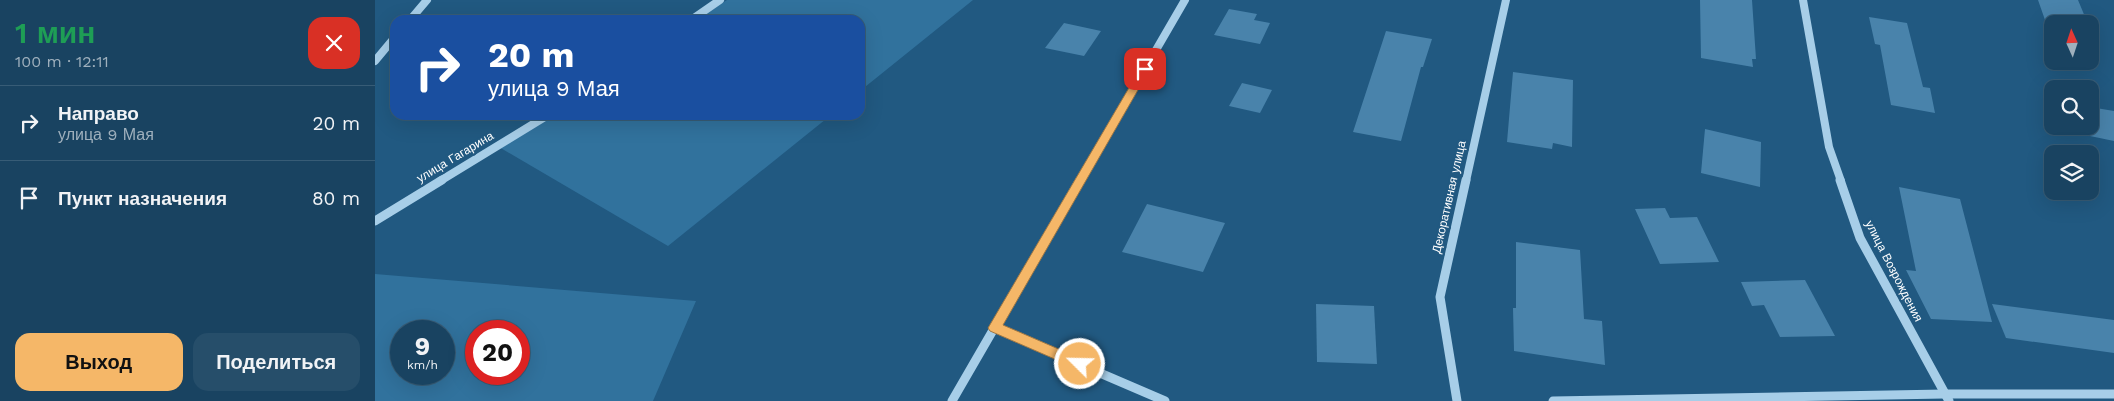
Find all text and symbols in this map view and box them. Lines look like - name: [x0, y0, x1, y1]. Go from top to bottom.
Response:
- text: 1 мин: [15, 15, 95, 50]
- north arrow: [2044, 15, 2099, 70]
- map controls: [2044, 15, 2099, 200]
- button: close: [308, 17, 360, 69]
- text: 20 m: [488, 34, 574, 76]
- icon: right: [405, 35, 470, 100]
- pin: [1124, 48, 1166, 90]
- text: 100 m · 12:11: [15, 52, 109, 71]
- icon: arrive: [1131, 55, 1159, 83]
- text: улица 9 Мая: [488, 76, 620, 101]
- button: search: [2044, 80, 2099, 135]
- text: Направо: [58, 102, 139, 125]
- icon: right: [15, 109, 43, 137]
- text: 20 m: [313, 112, 360, 135]
- text: улица 9 Мая: [58, 125, 154, 144]
- street label: улица Гагарина: [414, 128, 496, 185]
- street label: Декоративная улица: [1429, 139, 1469, 255]
- button: layers: [2044, 145, 2099, 200]
- icon: arrive: [15, 184, 43, 212]
- text: Пункт назначения: [58, 187, 227, 210]
- text: 80 m: [312, 187, 360, 210]
- street label: улица Возрождения: [1862, 218, 1926, 324]
- speed limit sign: 20: [465, 320, 530, 385]
- text: 9: [415, 332, 430, 361]
- button: Выход: [15, 333, 183, 391]
- button: Поделиться: [193, 333, 360, 391]
- position arrow: [1053, 337, 1105, 389]
- text: km/h: [407, 358, 438, 372]

